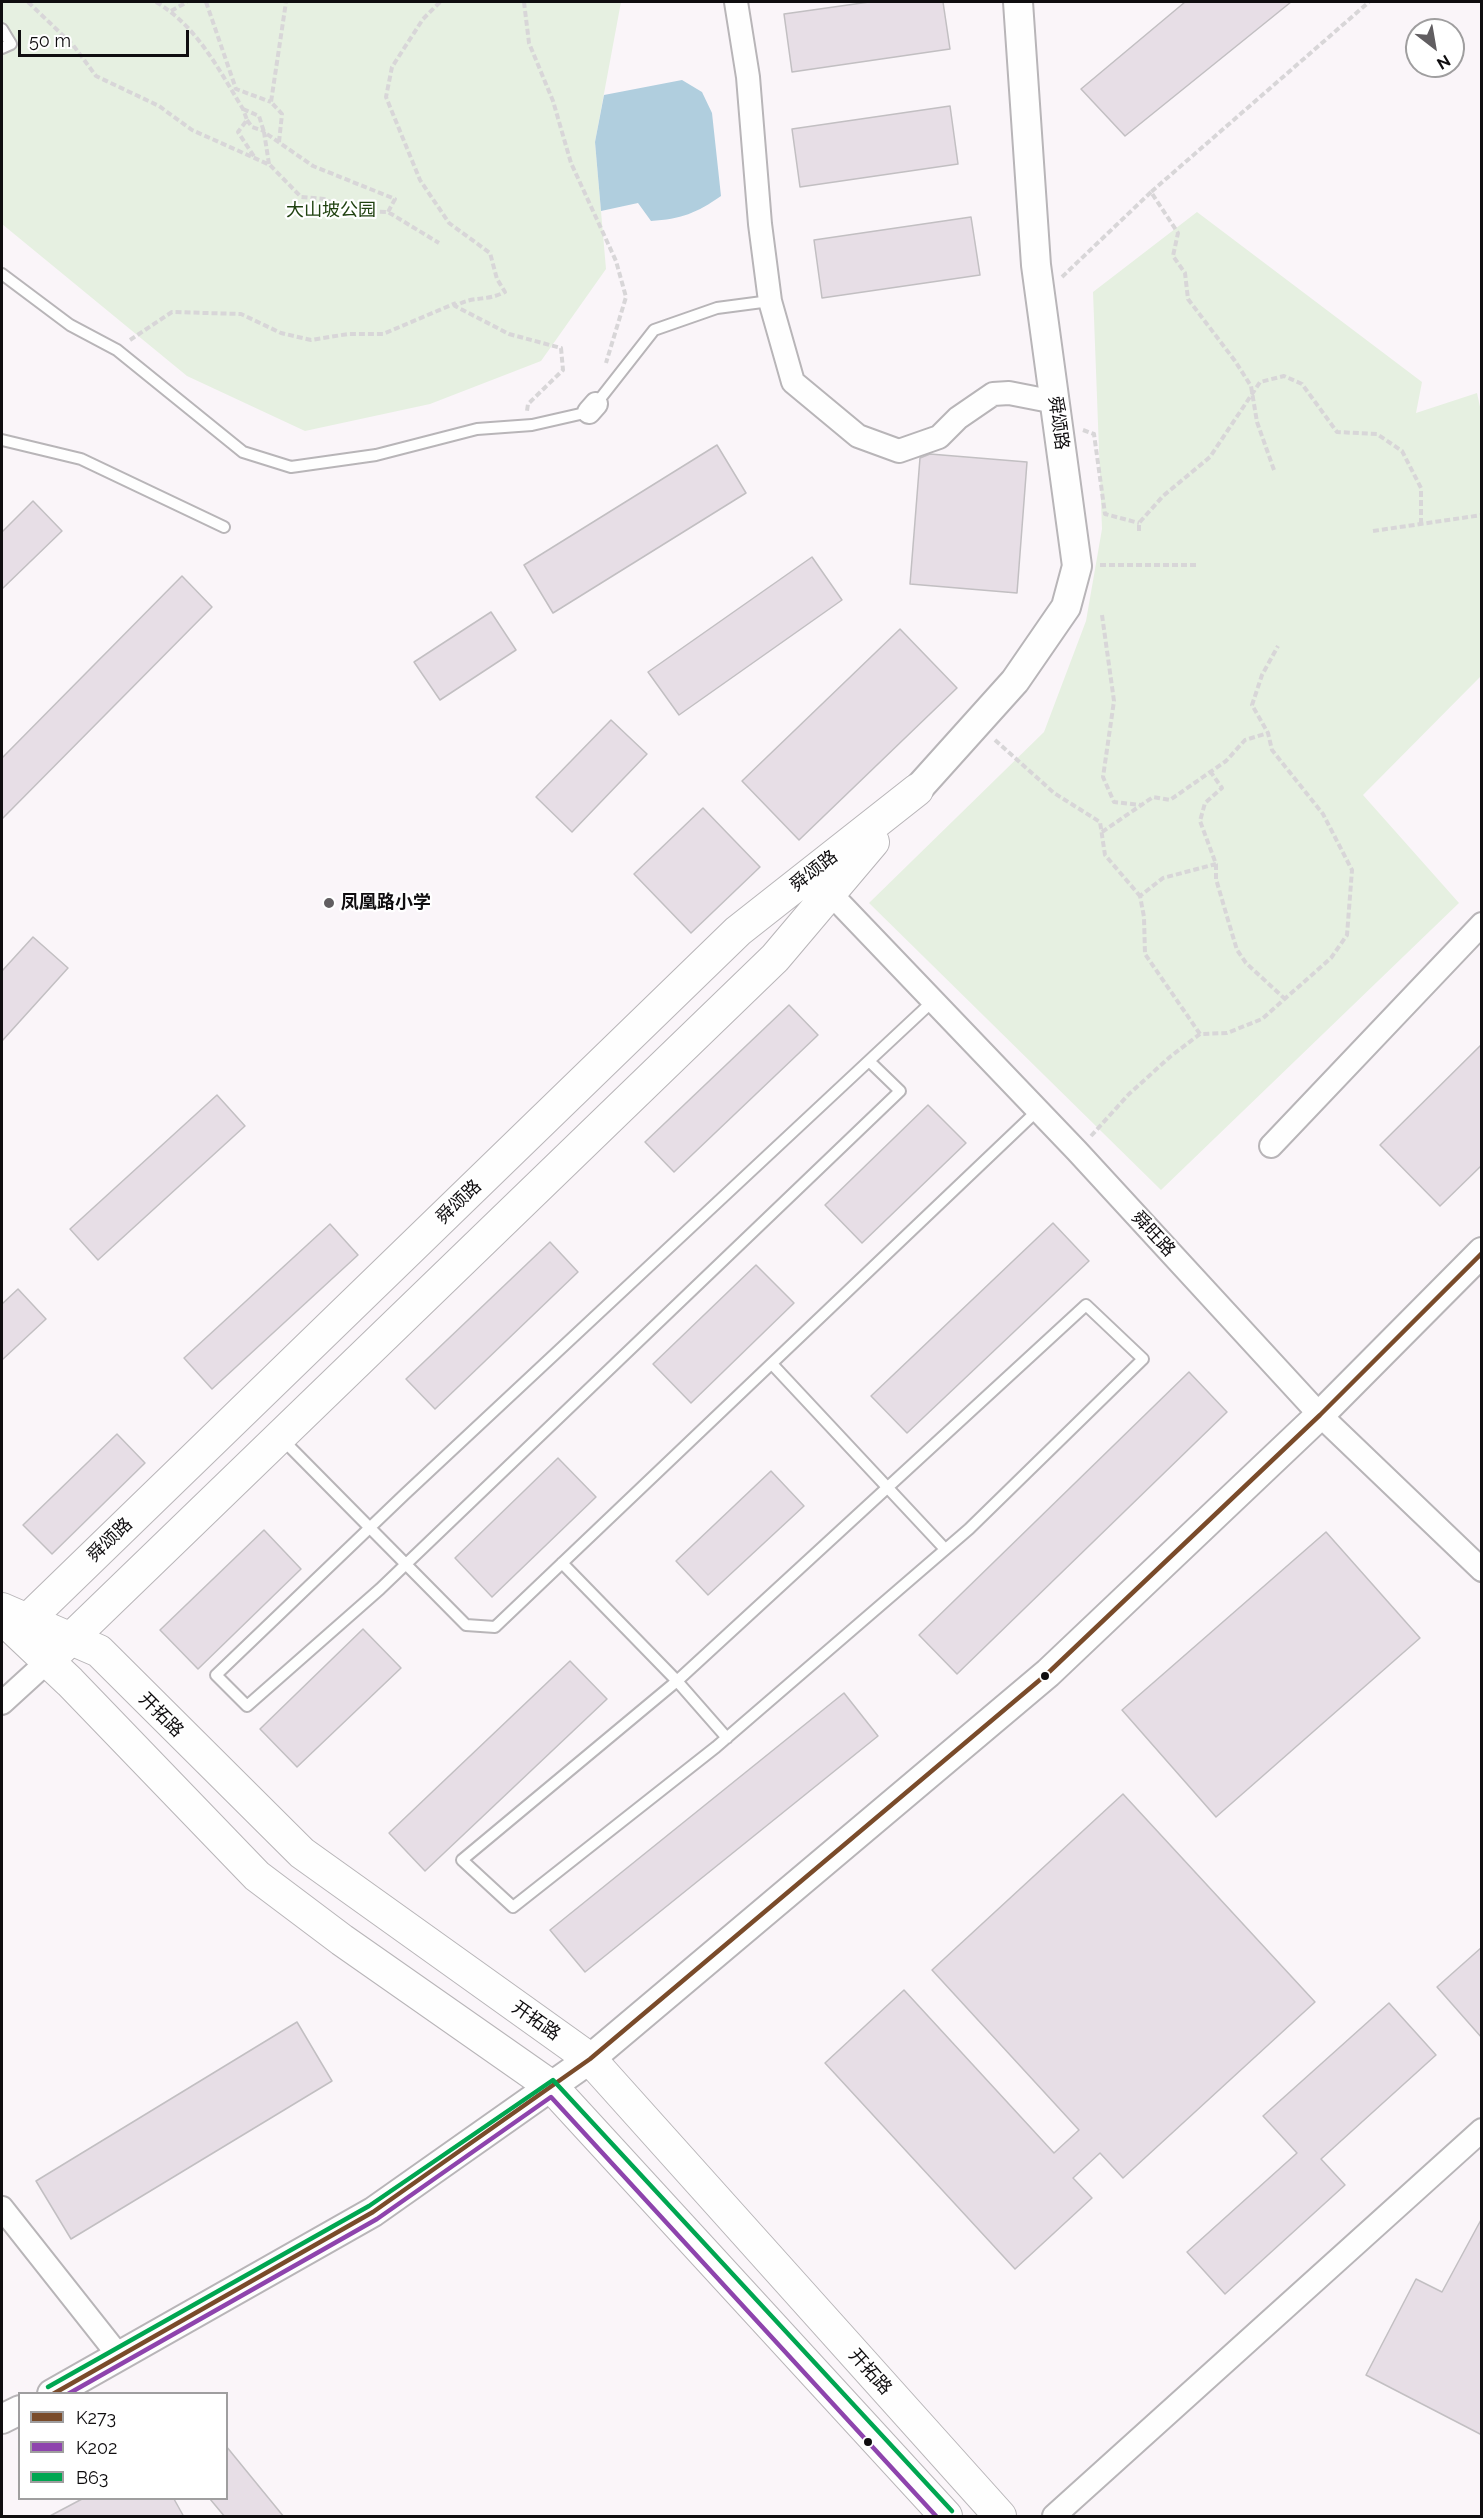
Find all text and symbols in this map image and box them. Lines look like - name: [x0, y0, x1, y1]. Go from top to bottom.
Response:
- scale bar: [21, 18, 192, 56]
- north arrow: [1405, 18, 1465, 78]
- text: 50 m: [29, 30, 71, 51]
- text: N: [1433, 51, 1454, 73]
- park label: 大山坡公园: [286, 200, 376, 222]
- street label: 舜颂路: [1044, 395, 1072, 451]
- street label: 舜颂路: [786, 846, 842, 896]
- place label: 凤凰路小学: [341, 892, 431, 914]
- marker: 凤凰路小学: [322, 896, 336, 910]
- street label: 舜颂路: [432, 1175, 486, 1229]
- street label: 舜旺路: [1127, 1207, 1179, 1261]
- street label: 舜颂路: [83, 1513, 137, 1567]
- unlabelled marker: [1039, 1670, 1051, 1682]
- street label: 开拓路: [134, 1688, 188, 1742]
- street label: 开拓路: [508, 1997, 564, 2045]
- street label: 开拓路: [844, 2345, 896, 2399]
- legend: [18, 2392, 228, 2500]
- text: K273: [76, 2407, 116, 2428]
- unlabelled marker: [862, 2436, 874, 2448]
- text: K202: [76, 2437, 117, 2458]
- text: B63: [76, 2467, 108, 2488]

